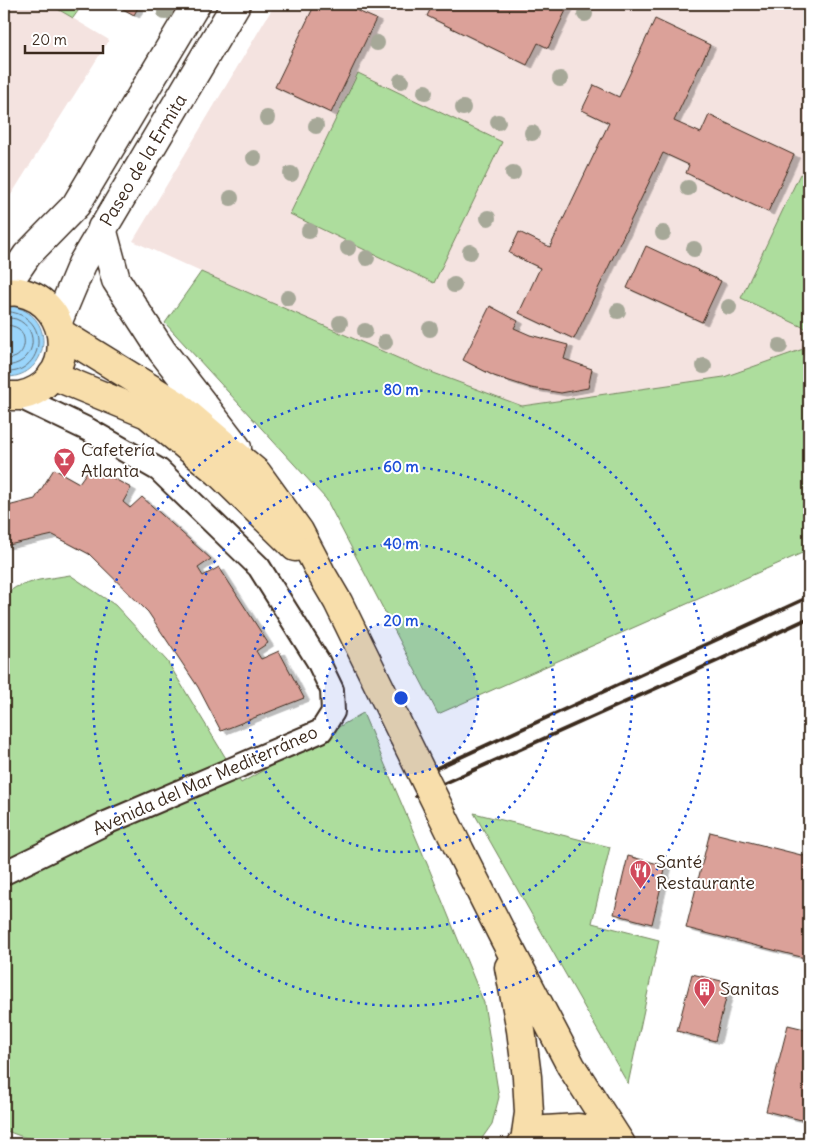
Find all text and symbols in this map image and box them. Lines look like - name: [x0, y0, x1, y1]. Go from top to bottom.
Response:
- scale bar: [25, 22, 102, 54]
- text: 20 m: [32, 30, 67, 49]
- street label: Paseo de la Ermita: [95, 90, 191, 230]
- text: 80 m: [383, 380, 419, 399]
- place label: Cafetería Atlanta: [81, 438, 155, 482]
- bar icon: Cafetería Atlanta: [53, 447, 77, 478]
- text: 60 m: [383, 457, 419, 476]
- text: 40 m: [383, 534, 419, 553]
- text: 20 m: [384, 611, 418, 630]
- centre of rings: [392, 689, 410, 707]
- street label: Avenida del Mar Mediterráneo: [89, 720, 321, 840]
- place label: Santé Restaurante: [656, 850, 755, 894]
- restaurant icon: Santé Restaurante: [628, 859, 652, 890]
- building icon: Sanitas: [692, 976, 716, 1007]
- place label: Sanitas: [720, 977, 779, 1000]

